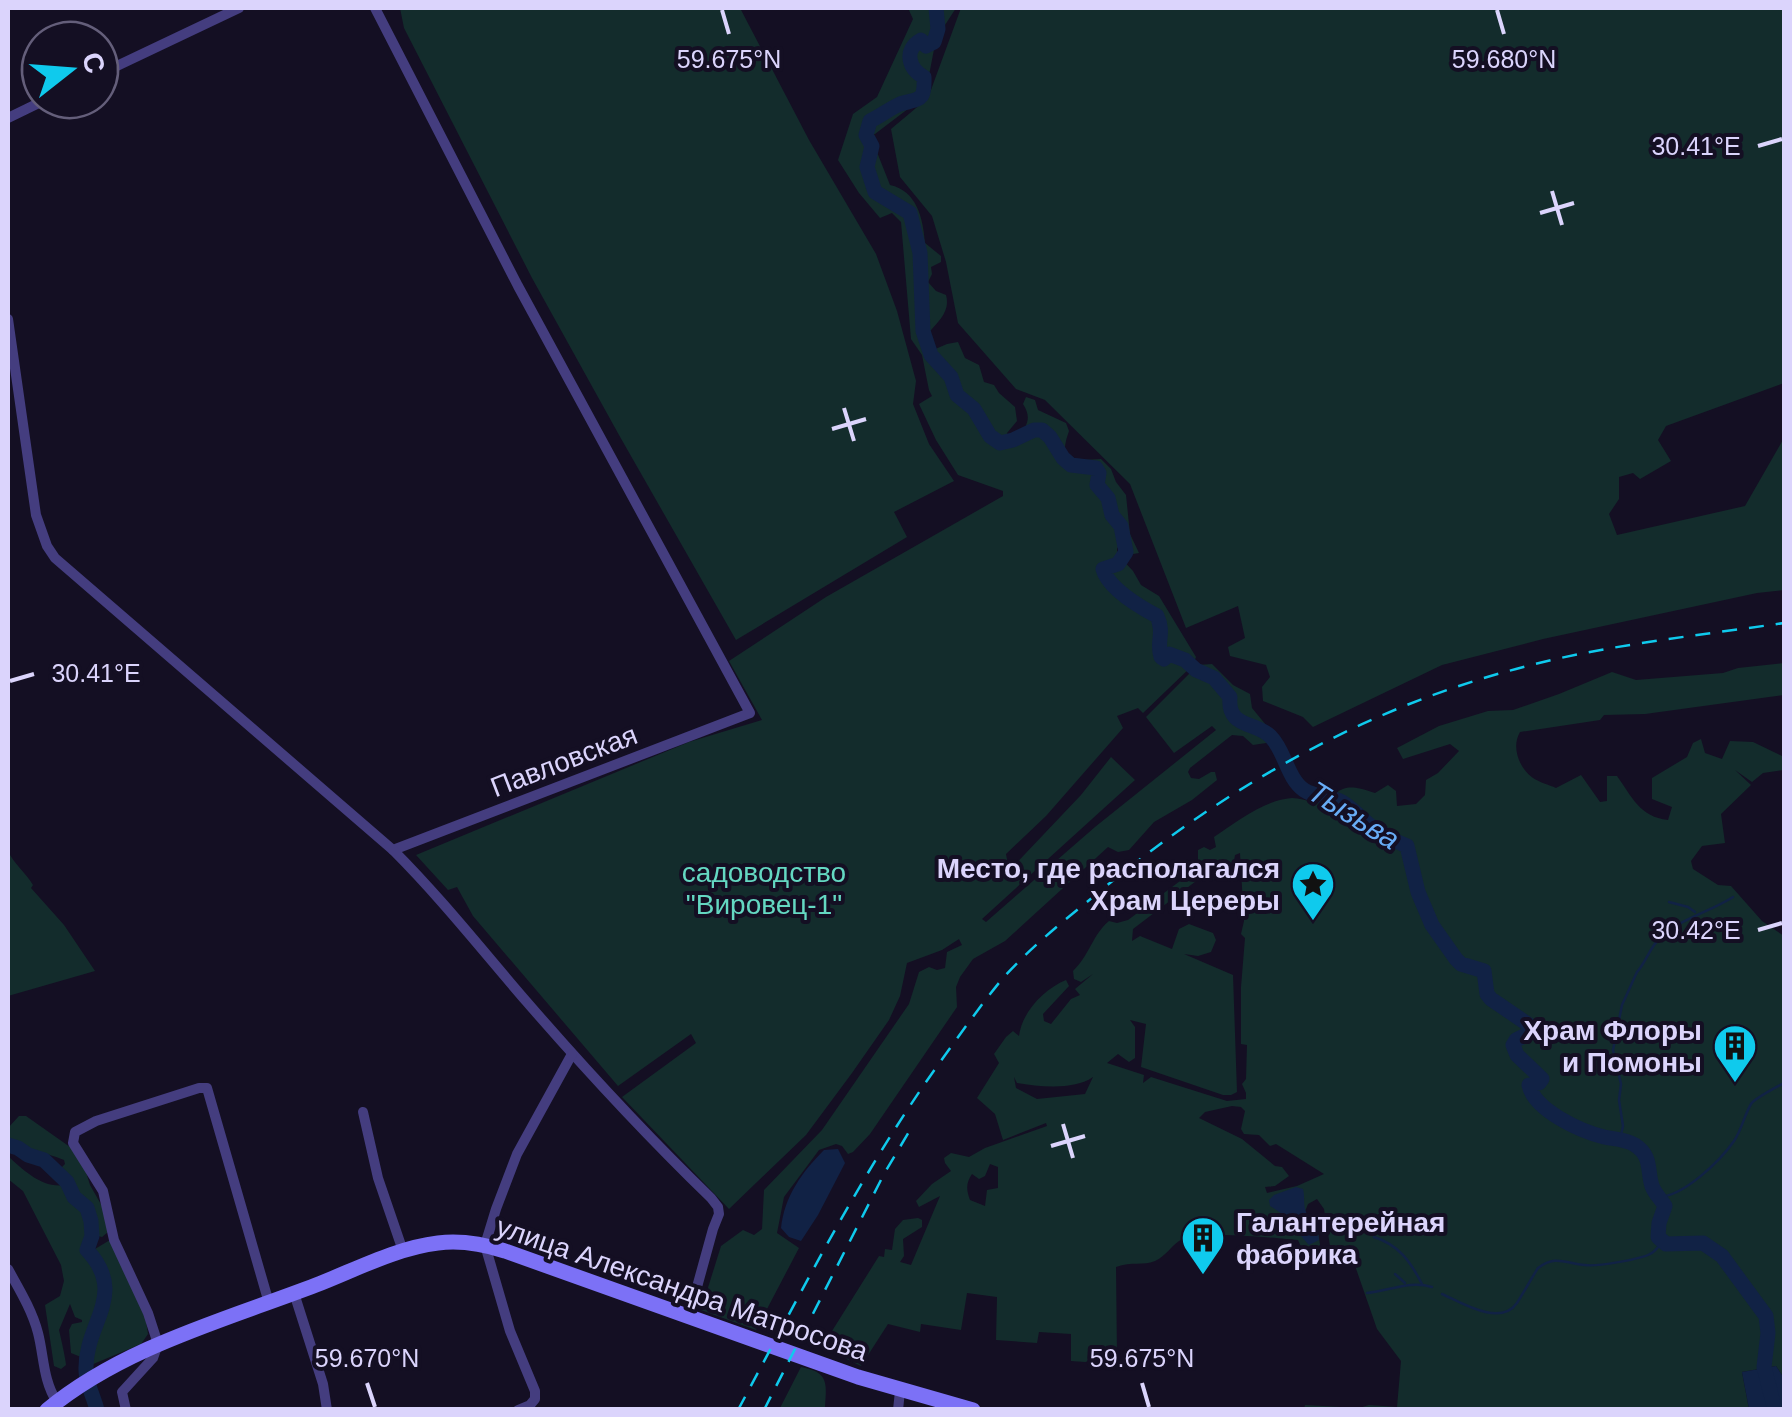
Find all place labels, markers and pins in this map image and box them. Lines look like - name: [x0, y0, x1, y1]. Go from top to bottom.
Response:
- place label: Место, где располагался Храм Цереры: [937, 853, 1280, 916]
- place icon: Место, где располагался Храм Цереры: [1290, 861, 1336, 922]
- place label: Храм Флоры и Помоны: [1523, 1015, 1702, 1078]
- building icon: Храм Флоры и Помоны: [1712, 1023, 1758, 1084]
- place label: Галантерейная фабрика: [1236, 1207, 1445, 1270]
- building icon: Галантерейная фабрика: [1180, 1215, 1226, 1276]

